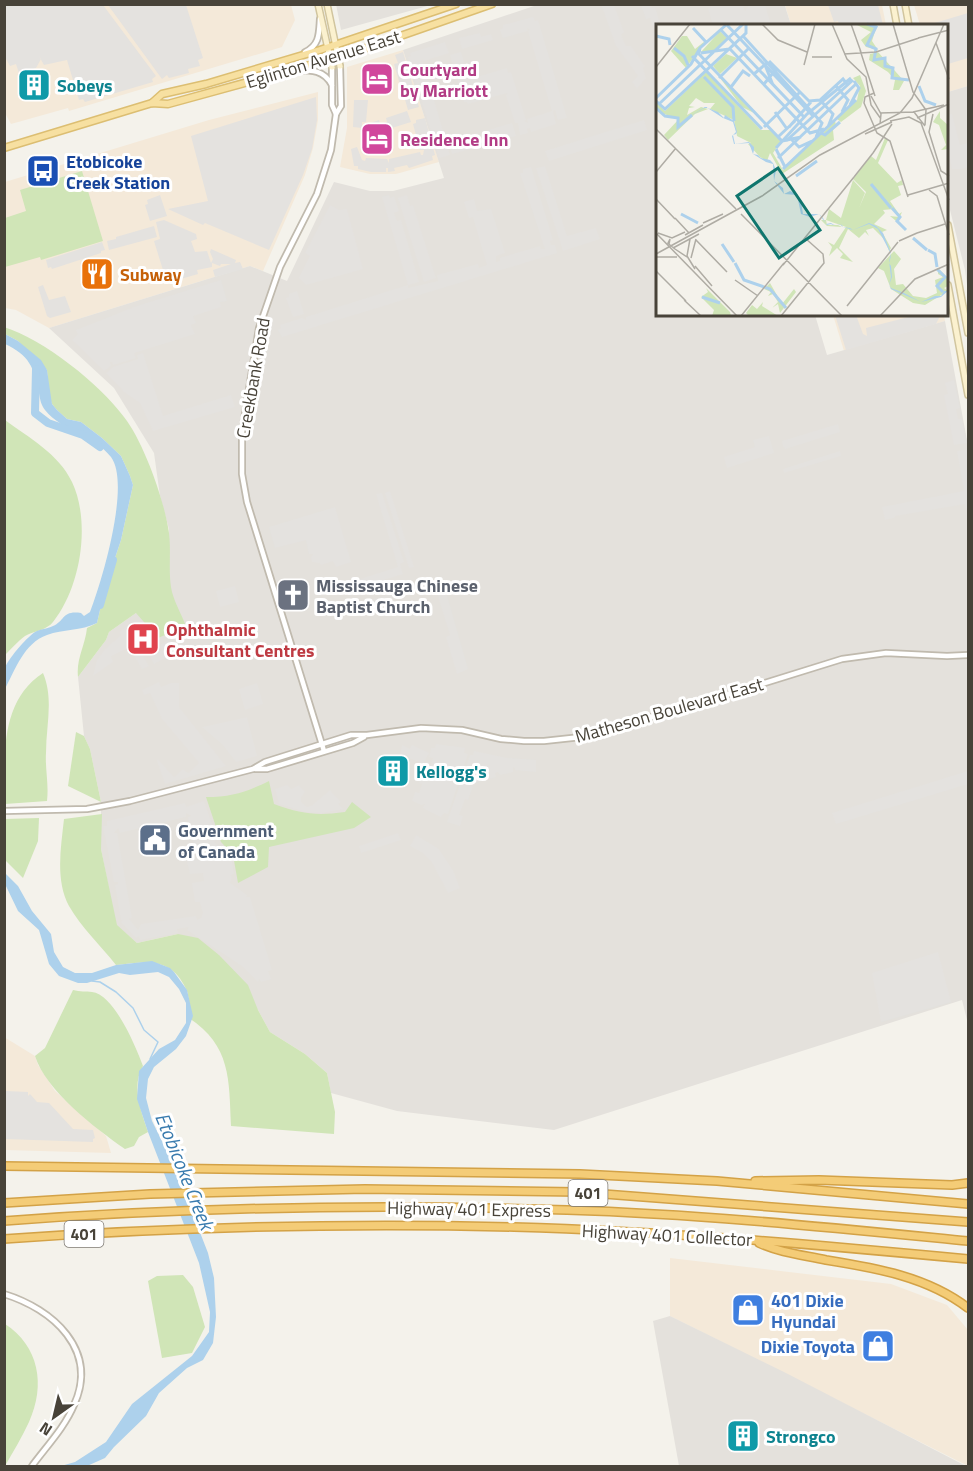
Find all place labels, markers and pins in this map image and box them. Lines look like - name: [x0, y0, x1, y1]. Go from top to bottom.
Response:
- place label: Courtyard by Marriott: [400, 56, 488, 104]
- hotel icon: Courtyard by Marriott: [359, 61, 395, 97]
- building icon: Sobeys: [16, 67, 52, 103]
- place label: Sobeys: [57, 72, 113, 99]
- hotel icon: Residence Inn: [359, 121, 395, 157]
- place label: Residence Inn: [400, 126, 509, 153]
- place label: Etobicoke Creek Station: [66, 148, 170, 196]
- bus stop icon: Etobicoke Creek Station: [25, 153, 61, 189]
- restaurant icon: Subway: [79, 256, 115, 292]
- place label: Subway: [120, 261, 182, 288]
- place label: Mississauga Chinese Baptist Church: [316, 572, 478, 620]
- church icon: Mississauga Chinese Baptist Church: [275, 577, 311, 613]
- place label: Ophthalmic Consultant Centres: [166, 616, 314, 664]
- hospital icon: Ophthalmic Consultant Centres: [125, 621, 161, 657]
- building icon: Kellogg's: [375, 753, 411, 789]
- place label: Kellogg's: [416, 758, 487, 785]
- place label: Government of Canada: [178, 817, 274, 865]
- public building icon: Government of Canada: [137, 822, 173, 858]
- place label: 401 Dixie Hyundai: [771, 1287, 844, 1335]
- shop icon: 401 Dixie Hyundai: [730, 1292, 766, 1328]
- shop icon: Dixie Toyota: [860, 1328, 896, 1364]
- place label: Dixie Toyota: [761, 1333, 855, 1360]
- building icon: Strongco: [725, 1418, 761, 1454]
- place label: Strongco: [766, 1423, 836, 1450]

